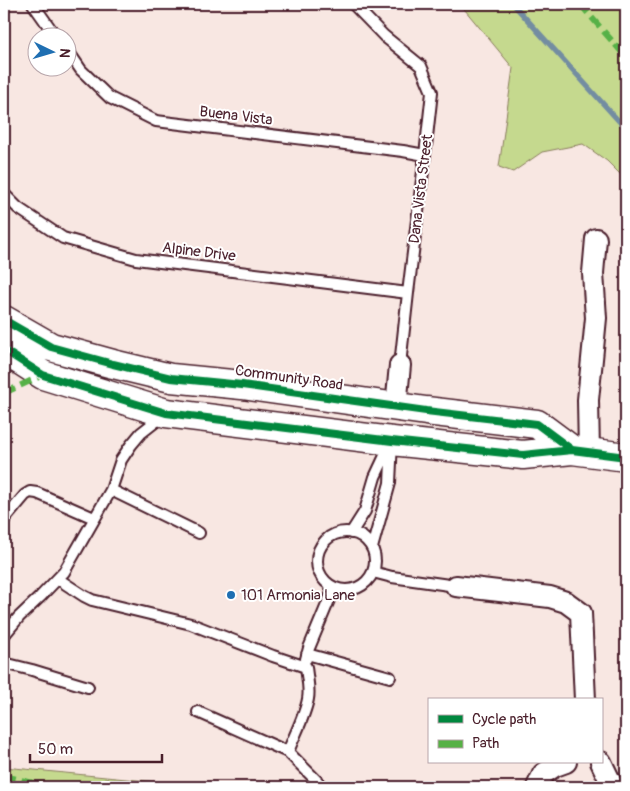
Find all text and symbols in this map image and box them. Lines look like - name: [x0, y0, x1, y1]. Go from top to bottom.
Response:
- north arrow: [28, 28, 78, 78]
- text: N: [56, 48, 73, 59]
- street label: Buena Vista: [198, 102, 274, 130]
- street label: Dana Vista Street: [405, 132, 437, 245]
- street label: Alpine Drive: [161, 238, 238, 266]
- street label: Community Road: [234, 361, 344, 395]
- place label: 101 Armonia Lane: [241, 586, 355, 605]
- marker: 101 Armonia Lane: [225, 589, 237, 601]
- legend: [428, 698, 602, 764]
- text: Cycle path: [472, 710, 536, 729]
- scale bar: [30, 731, 162, 763]
- text: Path: [472, 734, 499, 753]
- text: 50 m: [38, 740, 73, 759]

